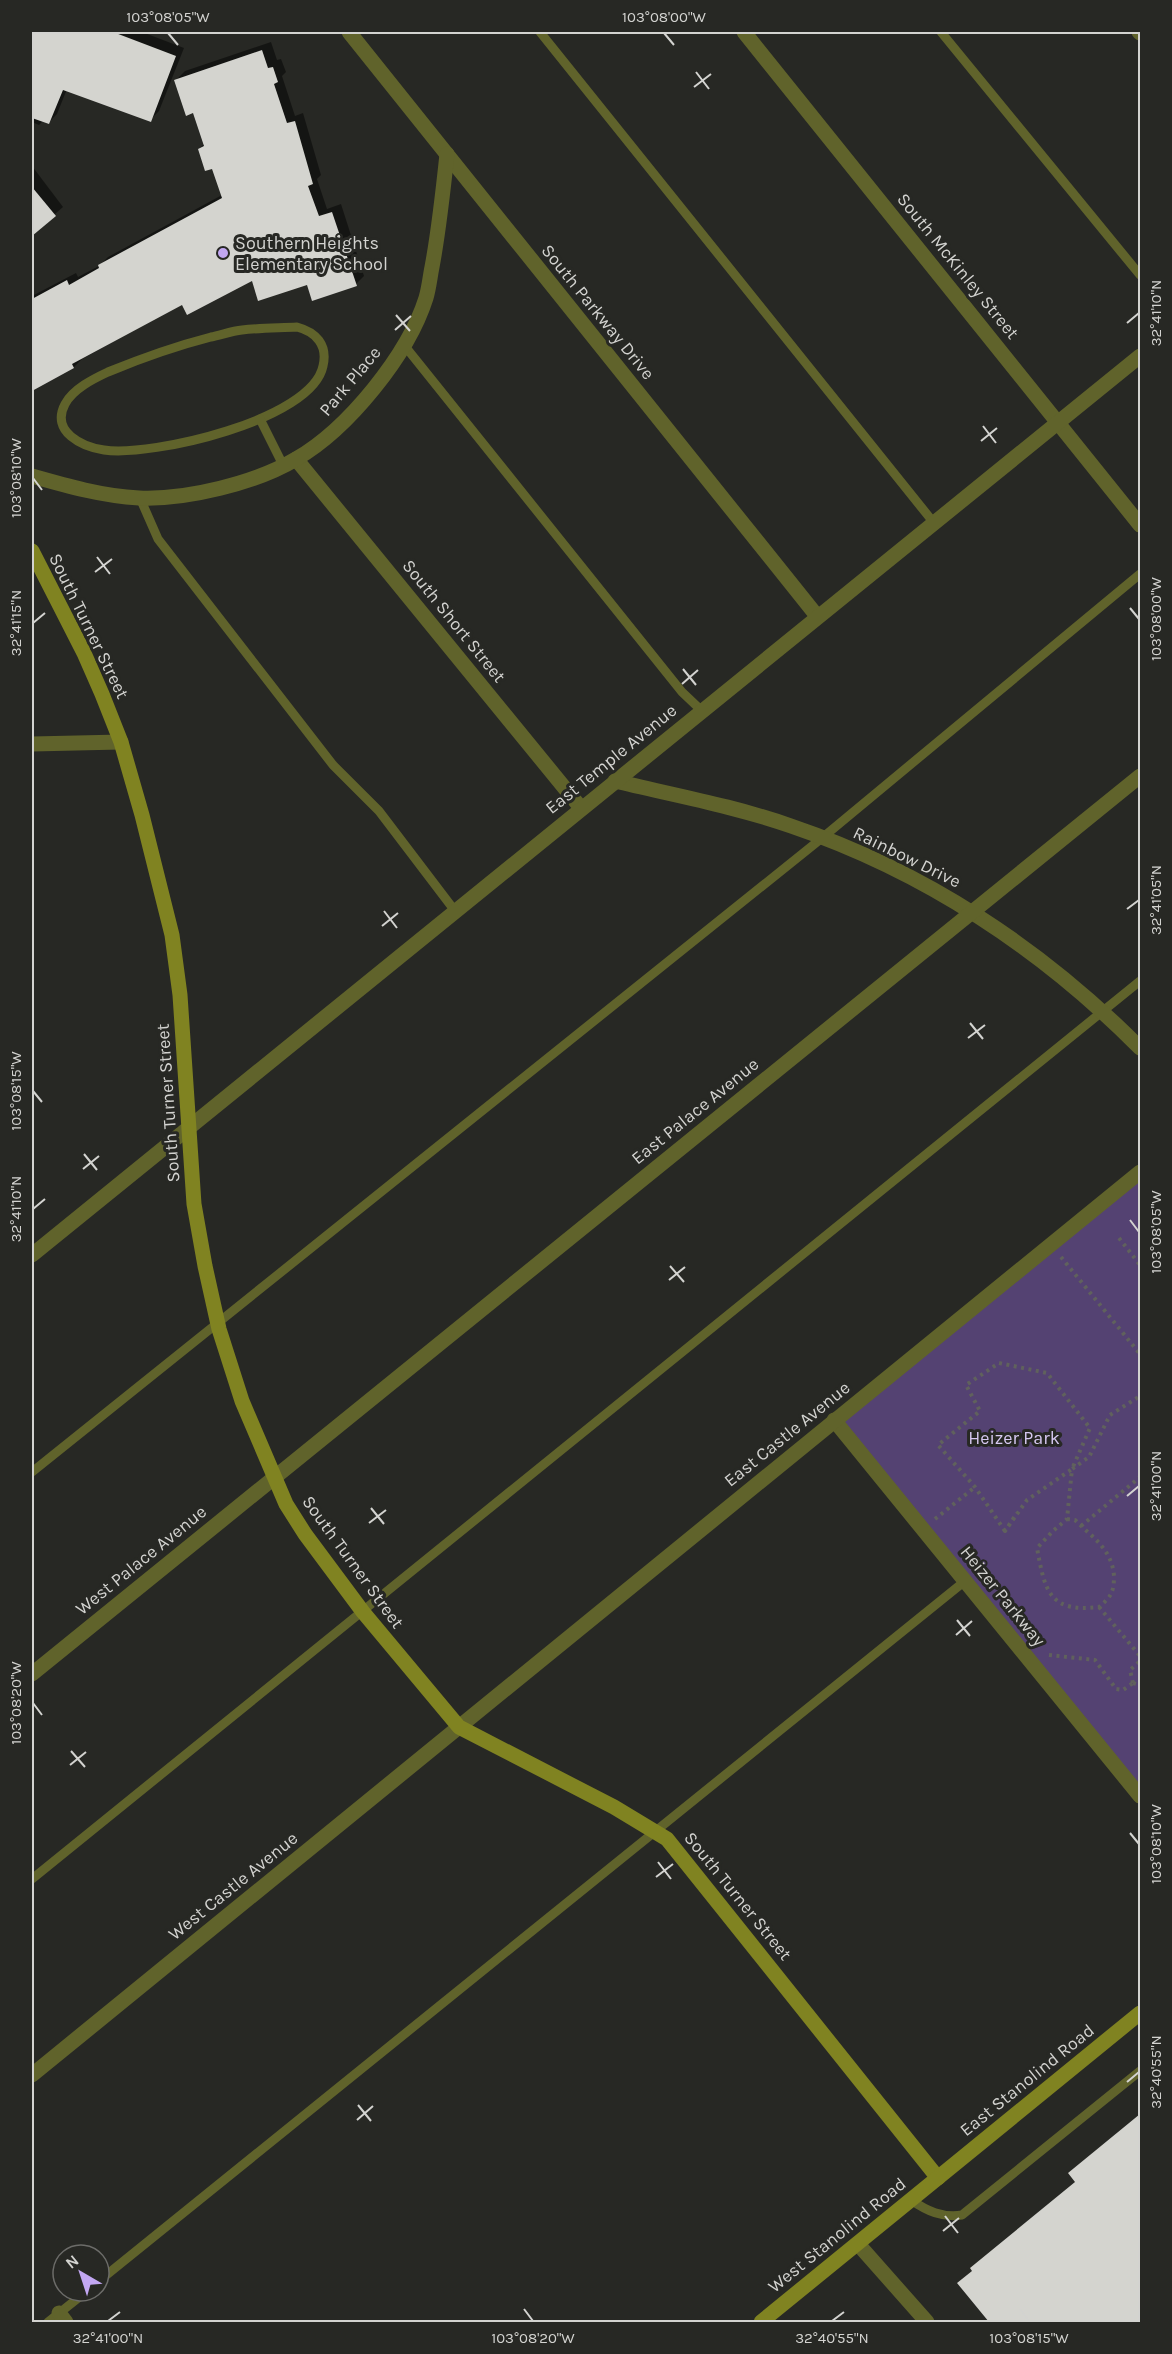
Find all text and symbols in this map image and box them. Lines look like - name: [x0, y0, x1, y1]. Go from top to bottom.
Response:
- text: 103°08'05"W: [126, 8, 210, 26]
- text: 103°08'00"W: [622, 8, 706, 26]
- street label: South McKinley Street: [892, 189, 1024, 344]
- place label: Southern Heights Elementary School: [235, 232, 388, 275]
- street label: South Parkway Drive: [537, 240, 659, 384]
- marker: Southern Heights Elementary School: [216, 246, 230, 260]
- text: 32°41'10"N: [1147, 280, 1165, 346]
- street label: Park Place: [314, 342, 386, 420]
- text: 103°08'10"W: [7, 438, 25, 518]
- street label: South Turner Street: [44, 550, 134, 702]
- street label: South Short Street: [398, 555, 511, 687]
- text: 103°08'00"W: [1147, 577, 1165, 661]
- text: 32°41'15"N: [7, 590, 25, 656]
- street label: East Temple Avenue: [541, 699, 681, 819]
- street label: Rainbow Drive: [850, 821, 964, 893]
- text: 32°41'05"N: [1147, 865, 1165, 935]
- street label: South Turner Street: [151, 1023, 185, 1183]
- text: 103°08'15"W: [7, 1051, 25, 1131]
- street label: East Palace Avenue: [627, 1053, 763, 1169]
- text: 32°41'10"N: [7, 1176, 25, 1242]
- text: 103°08'05"W: [1147, 1190, 1165, 1274]
- street label: East Castle Avenue: [720, 1377, 854, 1491]
- park label: Heizer Park: [968, 1427, 1060, 1449]
- text: 32°41'00"N: [1147, 1451, 1165, 1521]
- street label: South Turner Street: [297, 1491, 409, 1633]
- street label: West Palace Avenue: [71, 1500, 211, 1620]
- street label: Heizer Parkway: [956, 1541, 1051, 1651]
- text: 103°08'20"W: [7, 1661, 25, 1745]
- text: 103°08'10"W: [1147, 1804, 1165, 1884]
- street label: West Castle Avenue: [164, 1827, 302, 1945]
- street label: South Turner Street: [679, 1827, 797, 1965]
- street label: East Stanolind Road: [955, 2019, 1099, 2141]
- text: 32°40'55"N: [1147, 2035, 1165, 2109]
- street label: West Stanolind Road: [764, 2173, 910, 2297]
- north arrow: [51, 2243, 111, 2303]
- text: N: [61, 2251, 82, 2273]
- text: 32°41'00"N: [73, 2329, 143, 2347]
- text: 103°08'20"W: [491, 2329, 575, 2347]
- text: 32°40'55"N: [795, 2329, 869, 2347]
- text: 103°08'15"W: [989, 2329, 1069, 2347]

